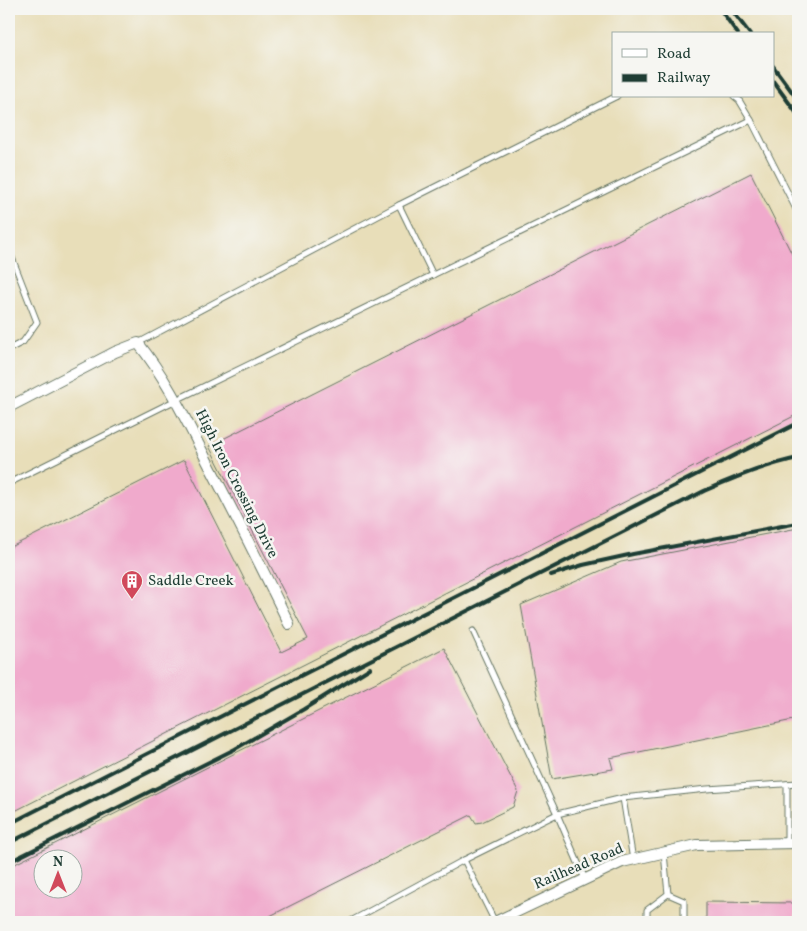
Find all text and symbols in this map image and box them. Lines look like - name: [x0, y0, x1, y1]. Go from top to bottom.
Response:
- legend: [612, 32, 774, 98]
- text: Road: [657, 44, 691, 65]
- text: Railway: [657, 68, 710, 89]
- street label: High Iron Crossing Drive: [189, 406, 283, 562]
- building icon: Saddle Creek: [120, 569, 144, 600]
- place label: Saddle Creek: [148, 571, 234, 592]
- street label: Railhead Road: [531, 839, 627, 895]
- north arrow: [32, 848, 82, 898]
- text: N: [53, 853, 63, 872]

